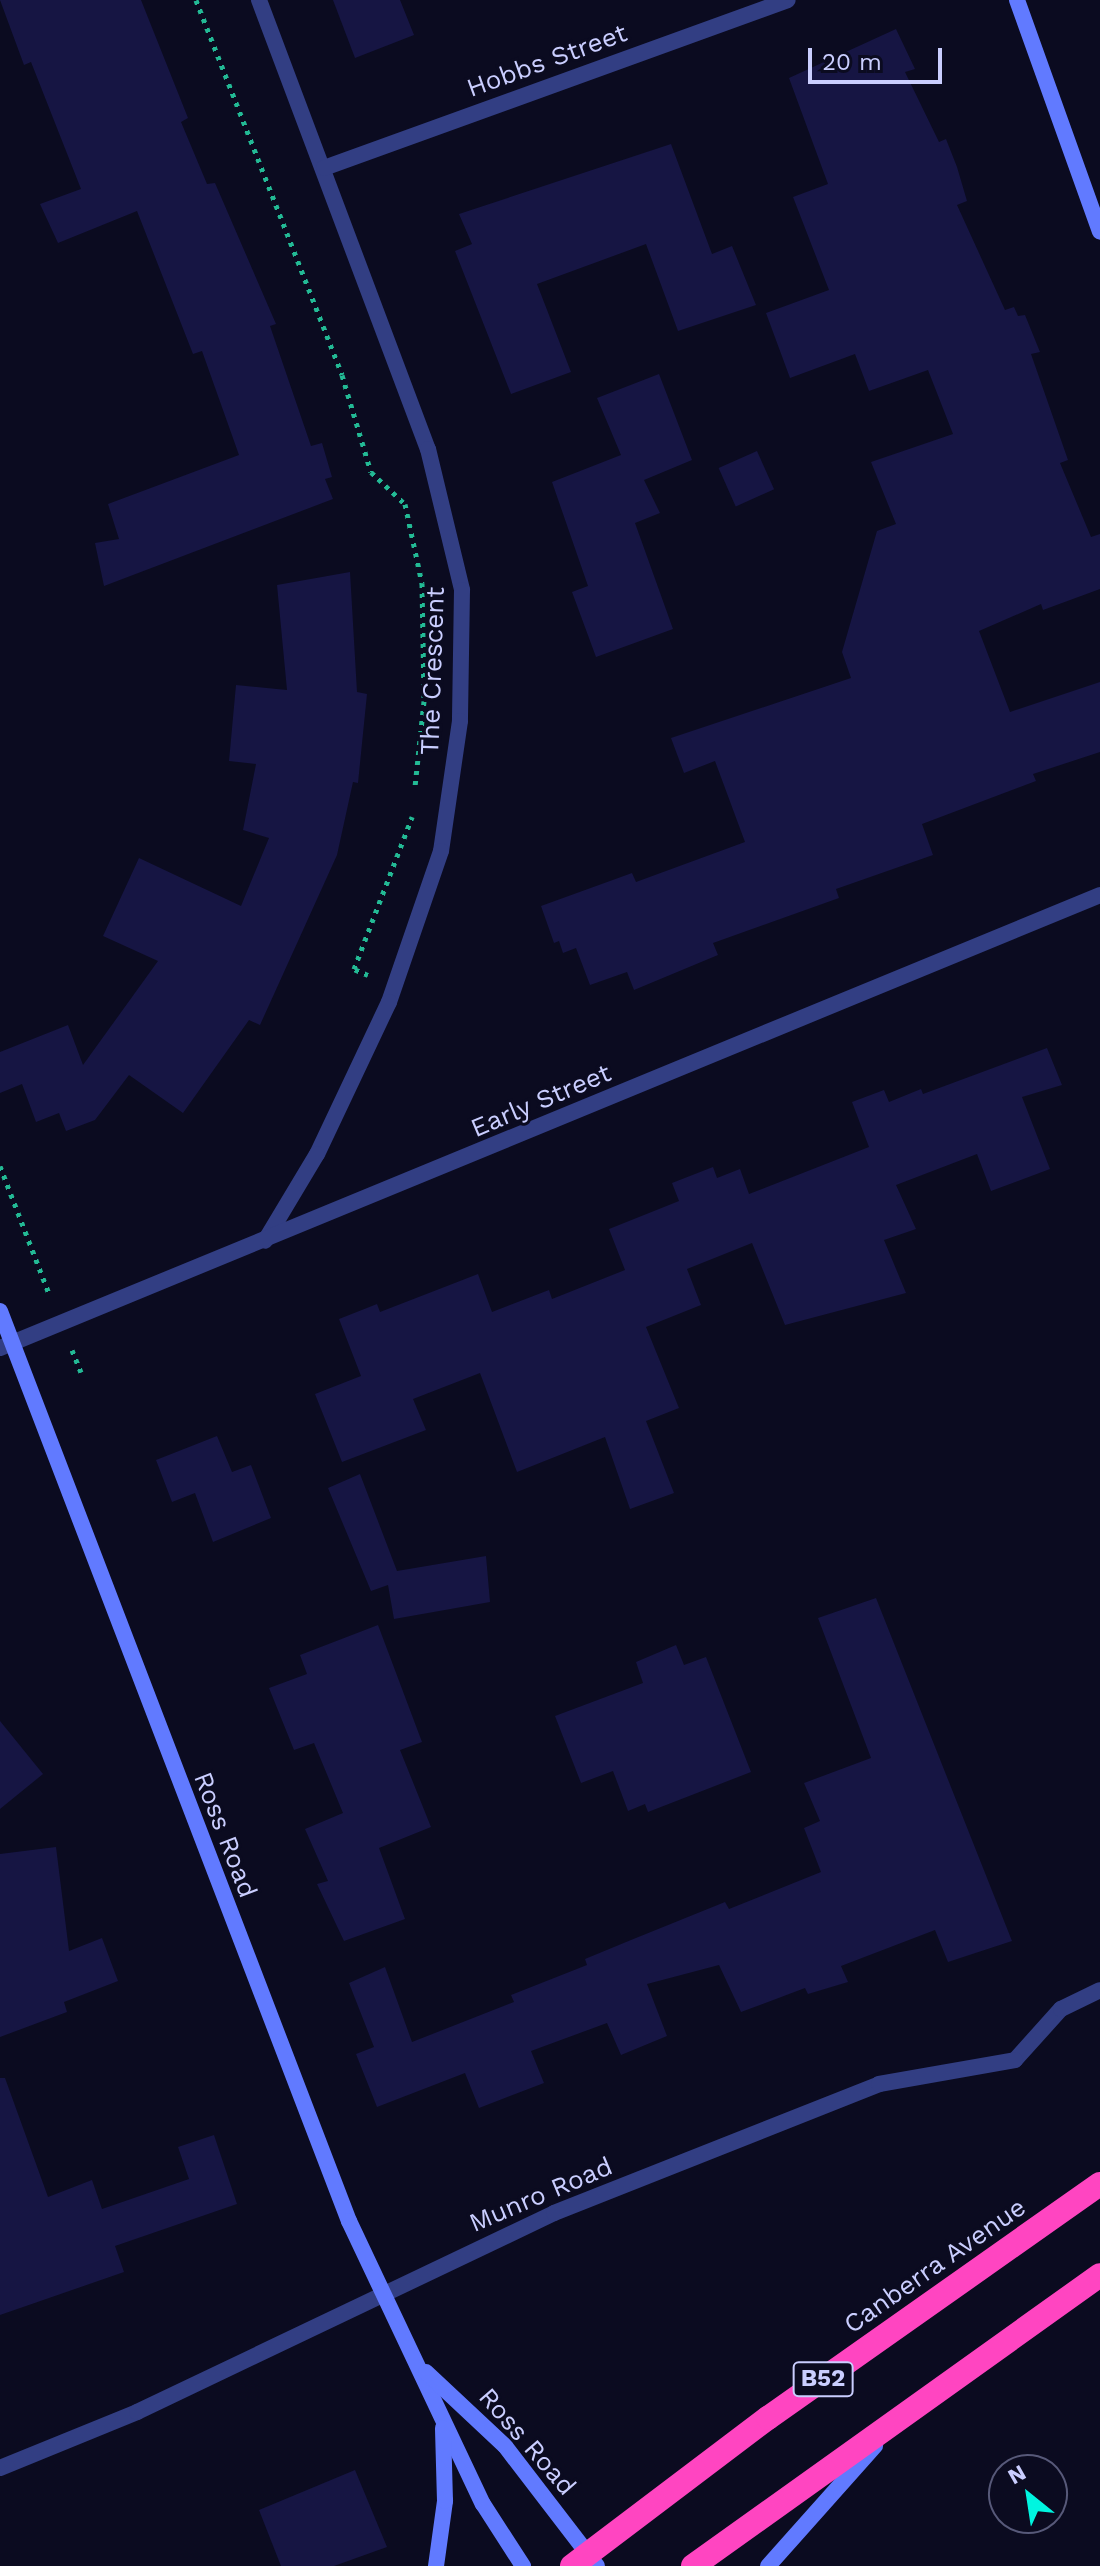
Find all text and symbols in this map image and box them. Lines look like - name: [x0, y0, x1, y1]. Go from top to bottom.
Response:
- street label: Hobbs Street: [463, 18, 631, 104]
- scale bar: [812, 32, 946, 82]
- text: 20 m: [822, 48, 882, 76]
- street label: The Crescent: [414, 586, 452, 756]
- street label: Early Street: [466, 1057, 616, 1145]
- street label: Ross Road: [187, 1768, 263, 1902]
- street label: Munro Road: [465, 2151, 617, 2239]
- street label: Canberra Avenue: [837, 2191, 1033, 2341]
- road number: B52: [791, 2359, 855, 2399]
- street label: Ross Road: [472, 2382, 582, 2502]
- north arrow: [988, 2454, 1068, 2534]
- text: N: [1003, 2460, 1030, 2489]

